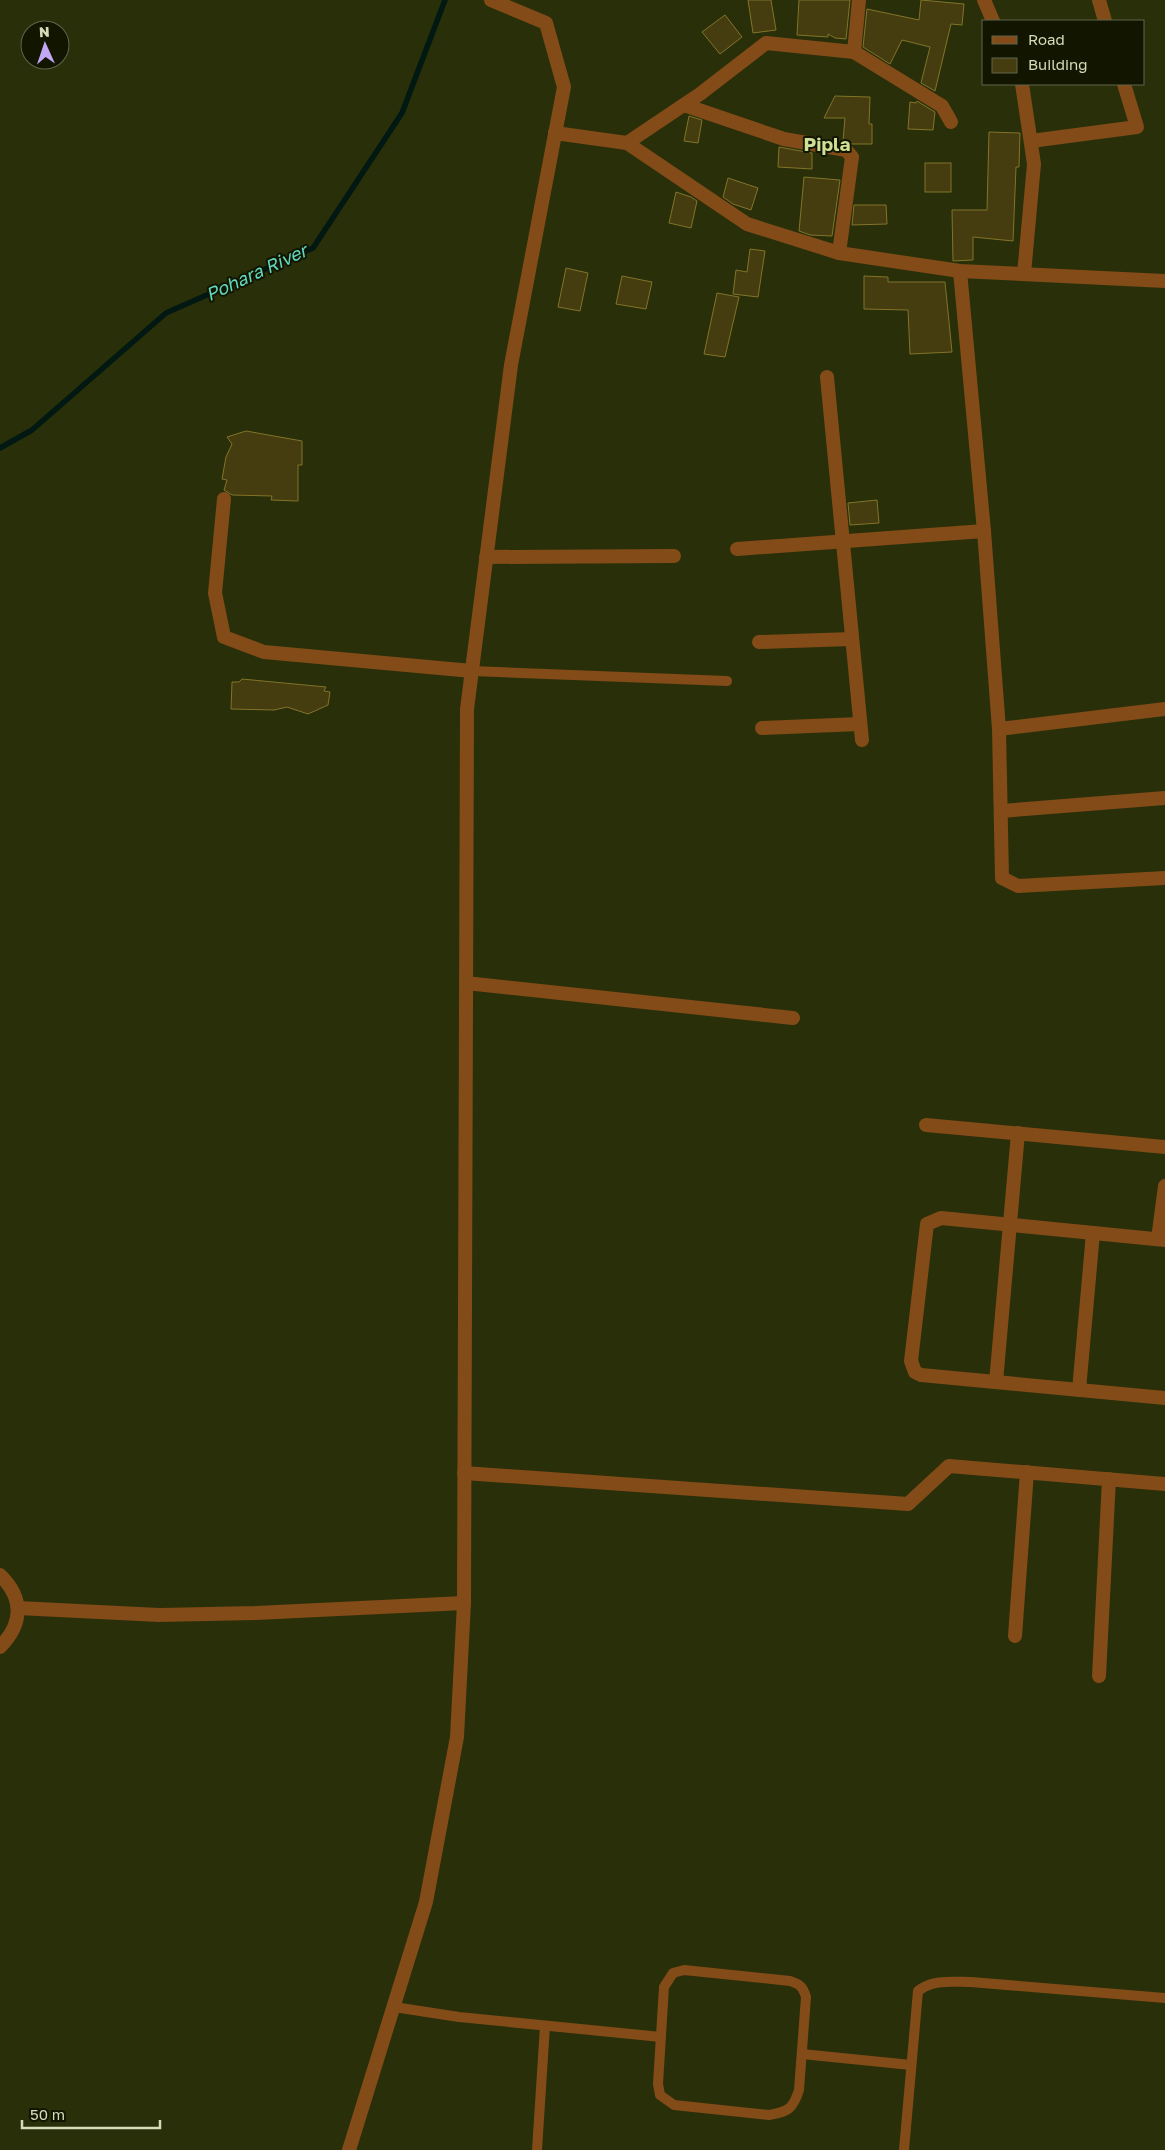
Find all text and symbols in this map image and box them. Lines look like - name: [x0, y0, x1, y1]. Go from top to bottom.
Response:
- north arrow: [20, 20, 70, 70]
- legend: [982, 20, 1145, 85]
- text: N: [39, 23, 50, 40]
- text: Road: [1028, 30, 1065, 48]
- text: Building: [1028, 55, 1088, 73]
- district label: Pipla: [803, 132, 851, 155]
- water label: Pohara River: [202, 238, 313, 305]
- scale bar: [22, 2098, 160, 2130]
- text: 50 m: [30, 2105, 65, 2123]

